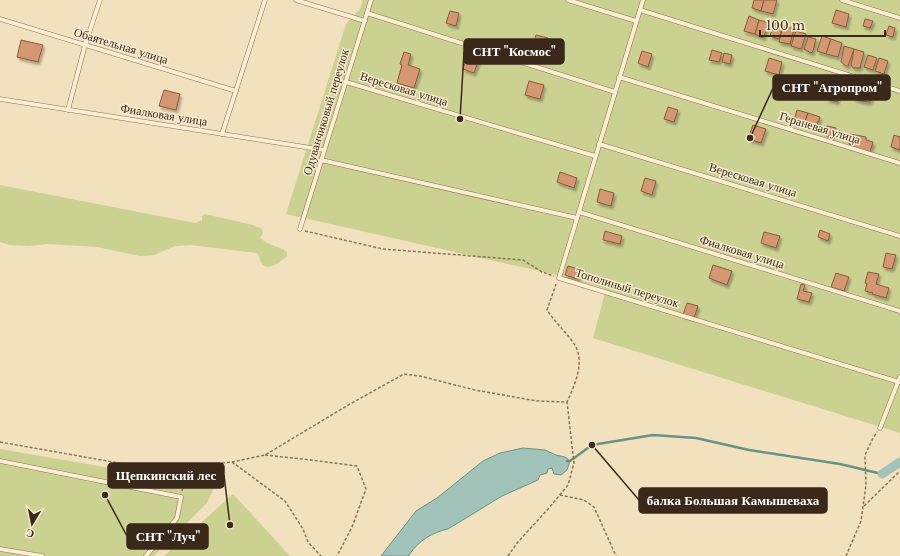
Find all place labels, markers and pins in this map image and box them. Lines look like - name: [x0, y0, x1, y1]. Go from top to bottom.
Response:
- callout: СНТ "Космос": [464, 39, 564, 64]
- callout: СНТ "Агропром": [773, 75, 890, 100]
- callout: Щепкинский лес: [108, 463, 224, 488]
- callout: балка Большая Камышеваха: [639, 488, 827, 513]
- callout: СНТ "Луч": [127, 524, 208, 549]

